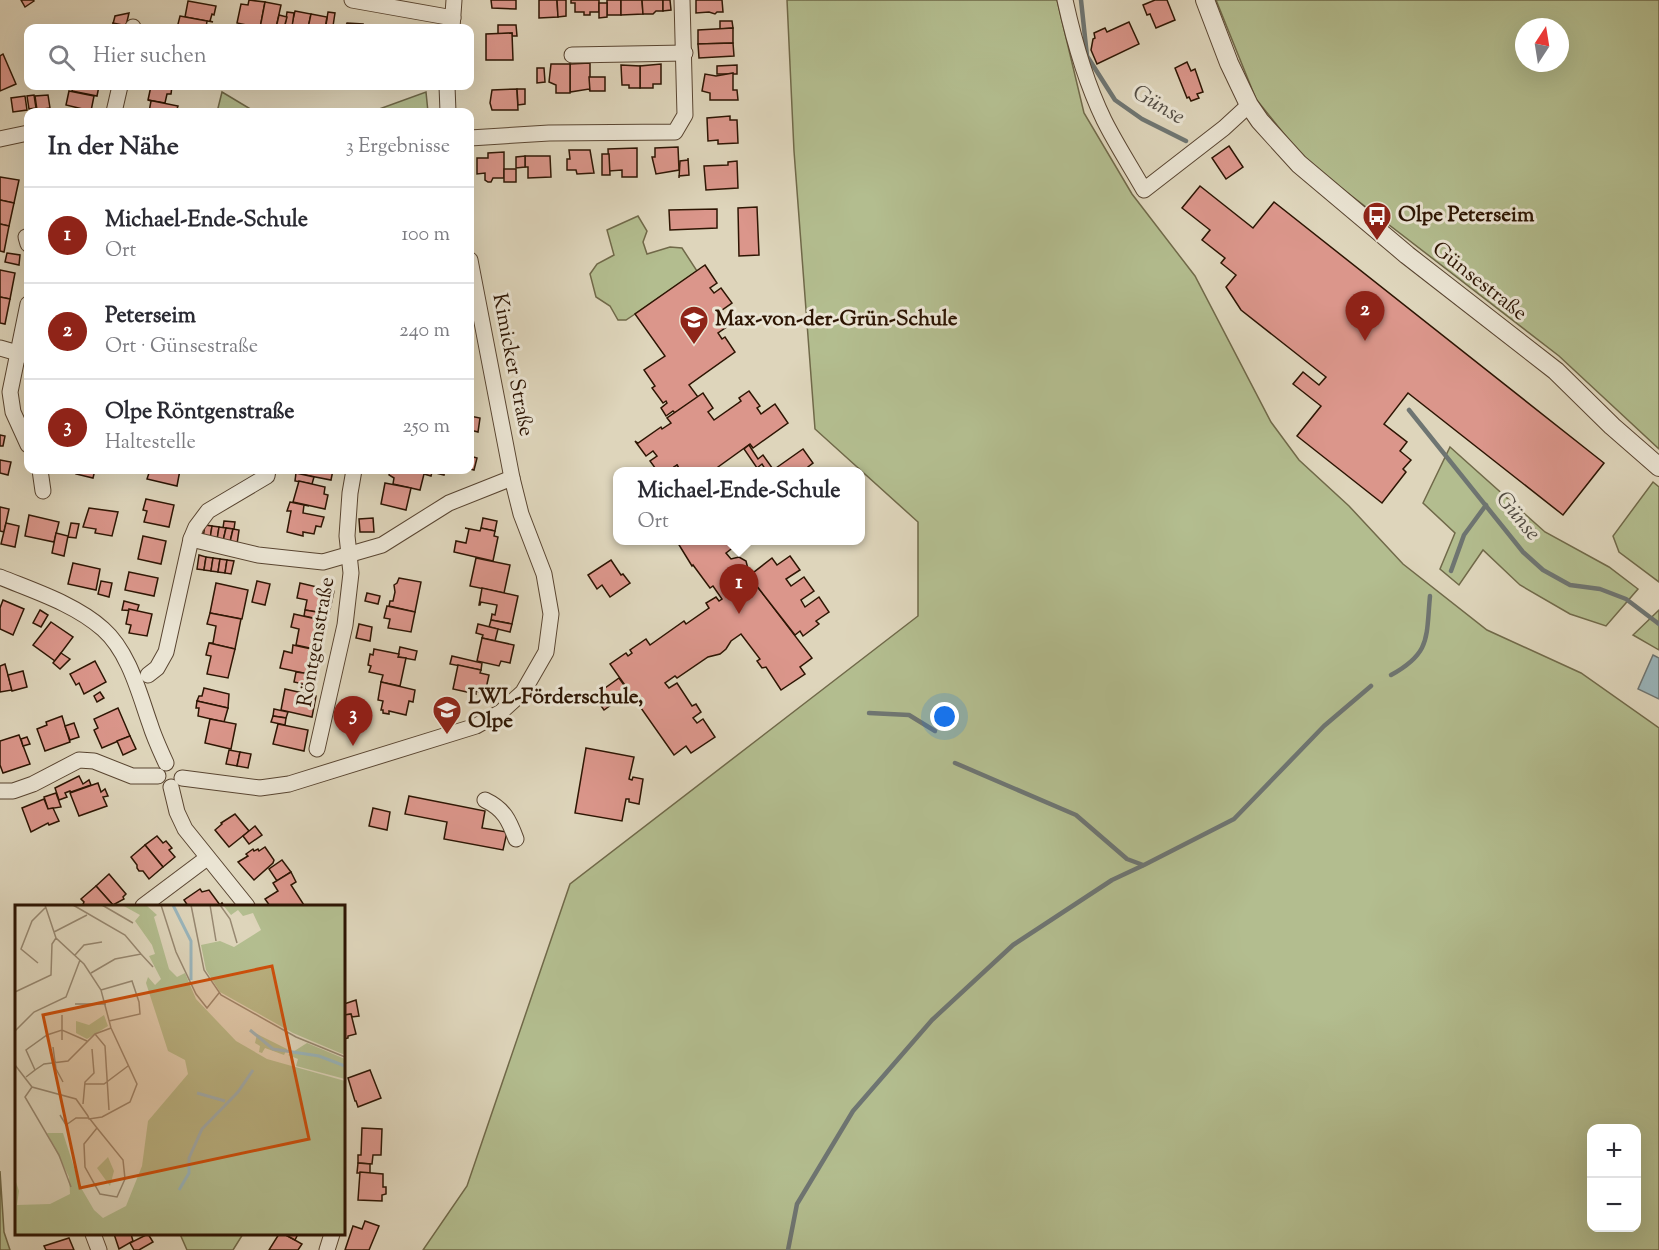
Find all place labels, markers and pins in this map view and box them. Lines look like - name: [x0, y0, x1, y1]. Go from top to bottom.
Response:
- bus stop icon: Olpe Peterseim: [1361, 200, 1393, 242]
- place label: Olpe Peterseim: [1398, 201, 1535, 231]
- pin: 2: [1346, 292, 1384, 341]
- school or university icon: Max-von-der-Grün-Schule: [678, 304, 710, 346]
- place label: Max-von-der-Grün-Schule: [715, 305, 958, 335]
- pin: 1: [720, 564, 758, 614]
- place label: LWL-Förderschule, Olpe: [468, 683, 643, 737]
- school or university icon: LWL-Förderschule, Olpe: [431, 694, 463, 736]
- pin: 3: [334, 696, 372, 746]

